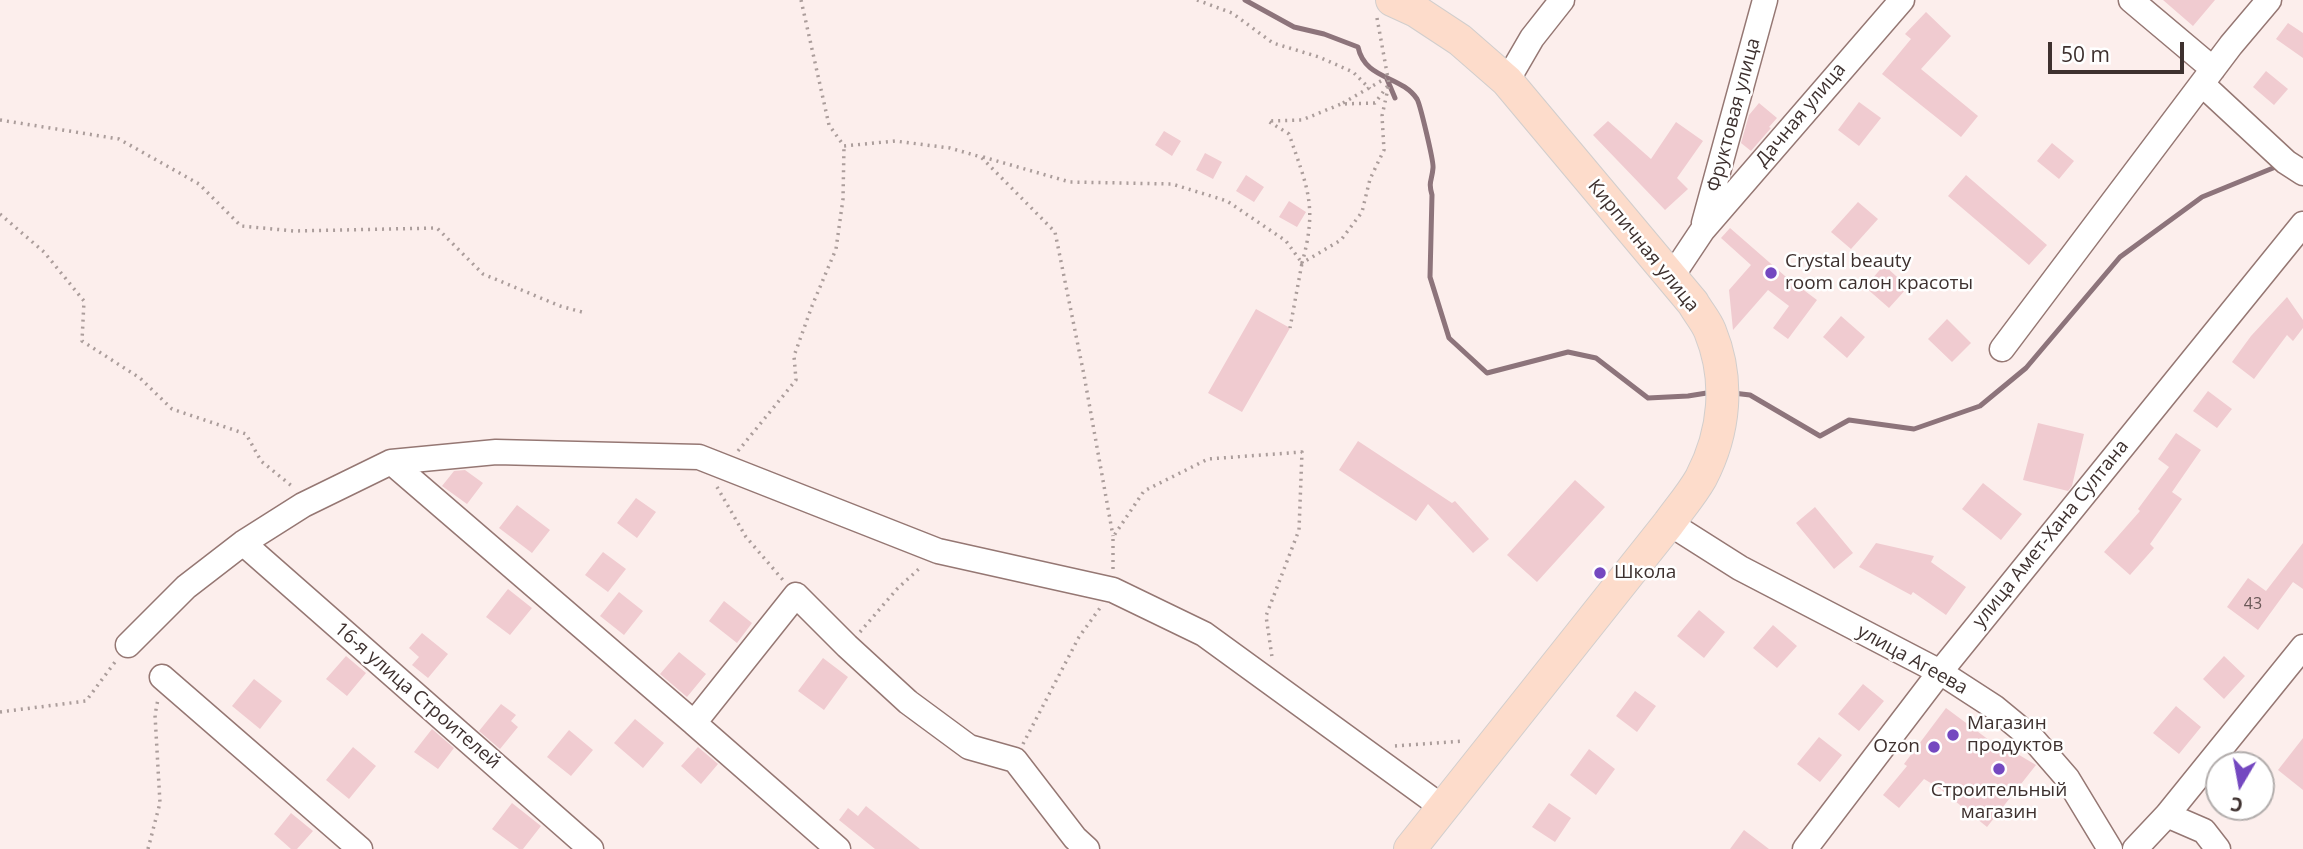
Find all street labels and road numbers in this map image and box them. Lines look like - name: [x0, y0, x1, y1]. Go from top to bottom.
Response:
- street label: Фруктовая улица: [1703, 36, 1765, 194]
- street label: Дачная улица: [1751, 59, 1851, 171]
- street label: Кирпичная улица: [1583, 175, 1703, 317]
- street label: улица Амет-Хана Султана: [1968, 436, 2134, 632]
- street label: 16-я улица Строителей: [329, 618, 505, 774]
- street label: улица Агеева: [1853, 620, 1971, 700]

